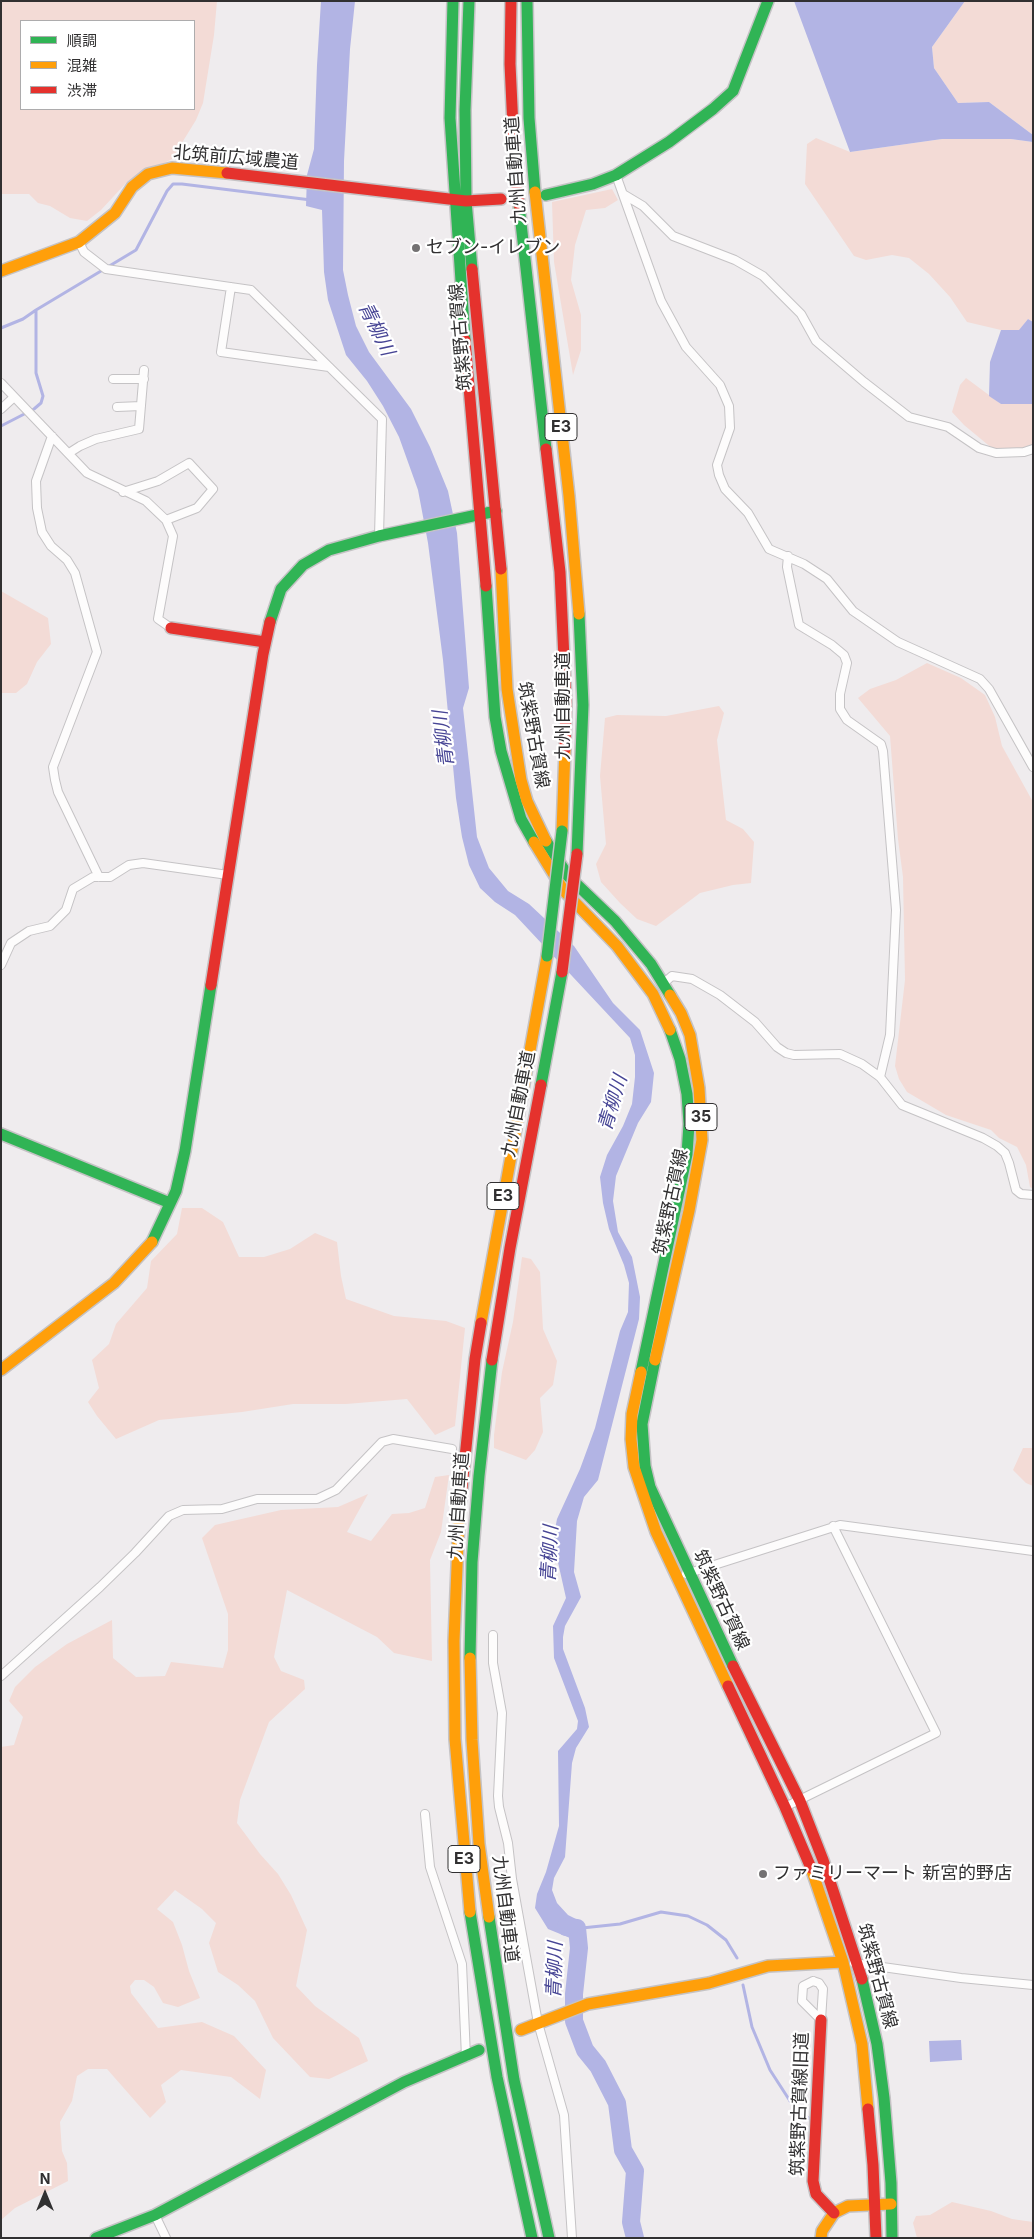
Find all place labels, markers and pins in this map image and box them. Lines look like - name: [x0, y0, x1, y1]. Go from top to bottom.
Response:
- place label: セブン-イレブン: [426, 237, 560, 259]
- marker: セブン-イレブン: [410, 242, 422, 254]
- place label: ファミリーマート 新宮的野店: [773, 1863, 1012, 1885]
- marker: ファミリーマート 新宮的野店: [757, 1868, 769, 1880]

